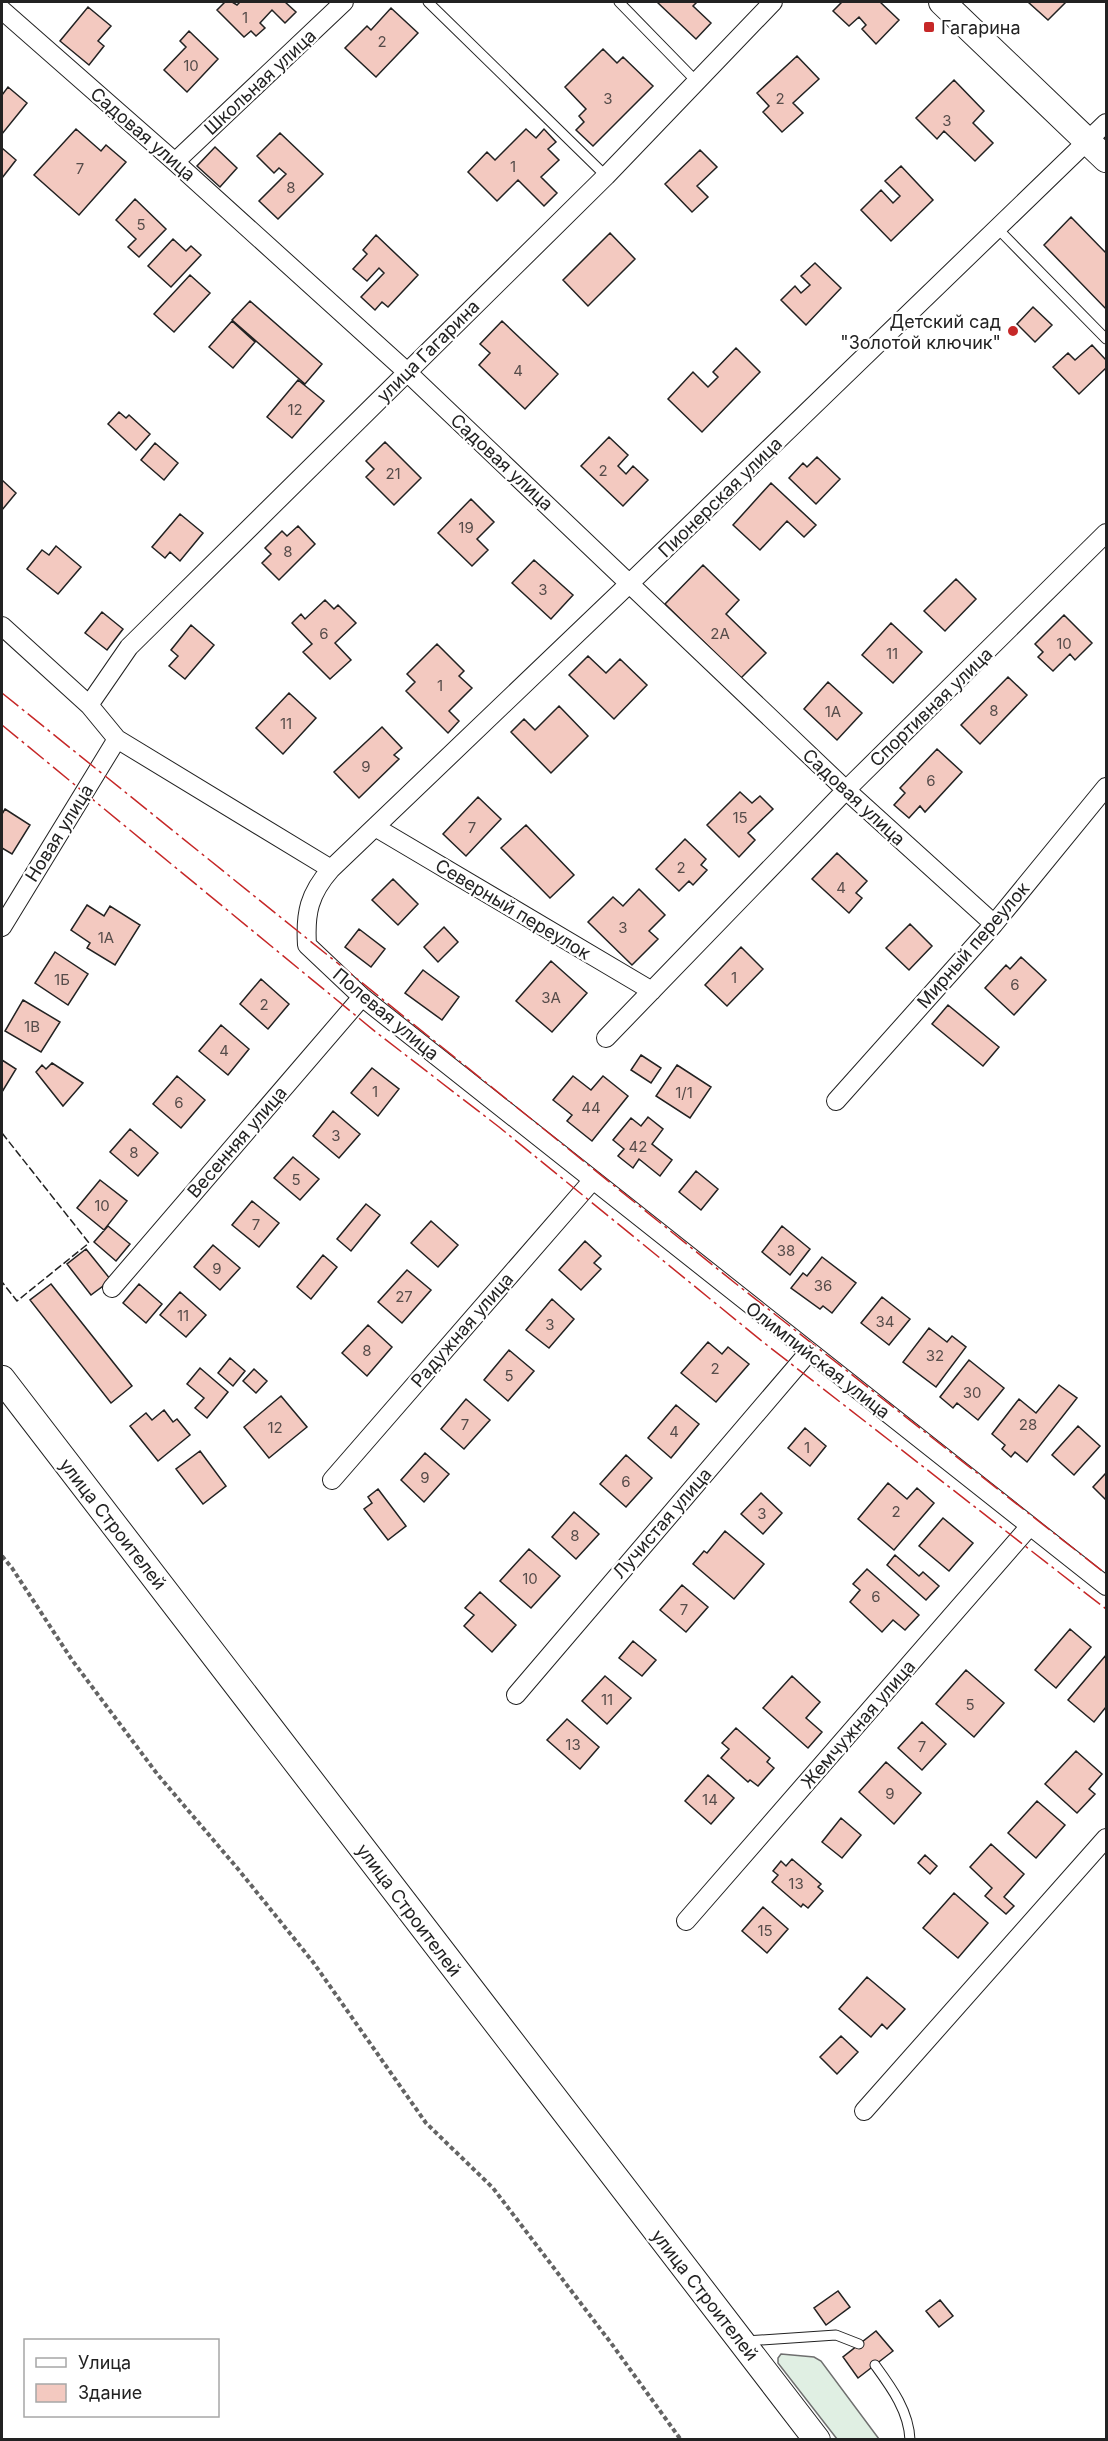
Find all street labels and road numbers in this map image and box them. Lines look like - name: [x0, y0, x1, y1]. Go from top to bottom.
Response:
- street label: Школьная улица: [200, 25, 320, 139]
- street label: Садовая улица: [86, 83, 200, 185]
- street label: улица Гагарина: [373, 296, 483, 406]
- street label: Садовая улица: [447, 409, 557, 515]
- street label: Пионерская улица: [654, 433, 786, 561]
- street label: Спортивная улица: [865, 643, 997, 771]
- street label: Садовая улица: [799, 744, 909, 850]
- street label: Новая улица: [21, 781, 97, 885]
- street label: Северный переулок: [432, 854, 595, 964]
- street label: Мирный переулок: [913, 878, 1034, 1012]
- street label: Полевая улица: [329, 964, 443, 1064]
- street label: Весенняя улица: [183, 1082, 291, 1202]
- street label: Радужная улица: [407, 1269, 517, 1391]
- street label: Олимпийская улица: [742, 1297, 894, 1423]
- street label: улица Строителей: [55, 1454, 171, 1594]
- street label: Лучистая улица: [608, 1463, 716, 1583]
- street label: Жемчужная улица: [797, 1656, 919, 1792]
- street label: улица Строителей: [352, 1840, 466, 1980]
- street label: улица Строителей: [647, 2225, 763, 2365]

